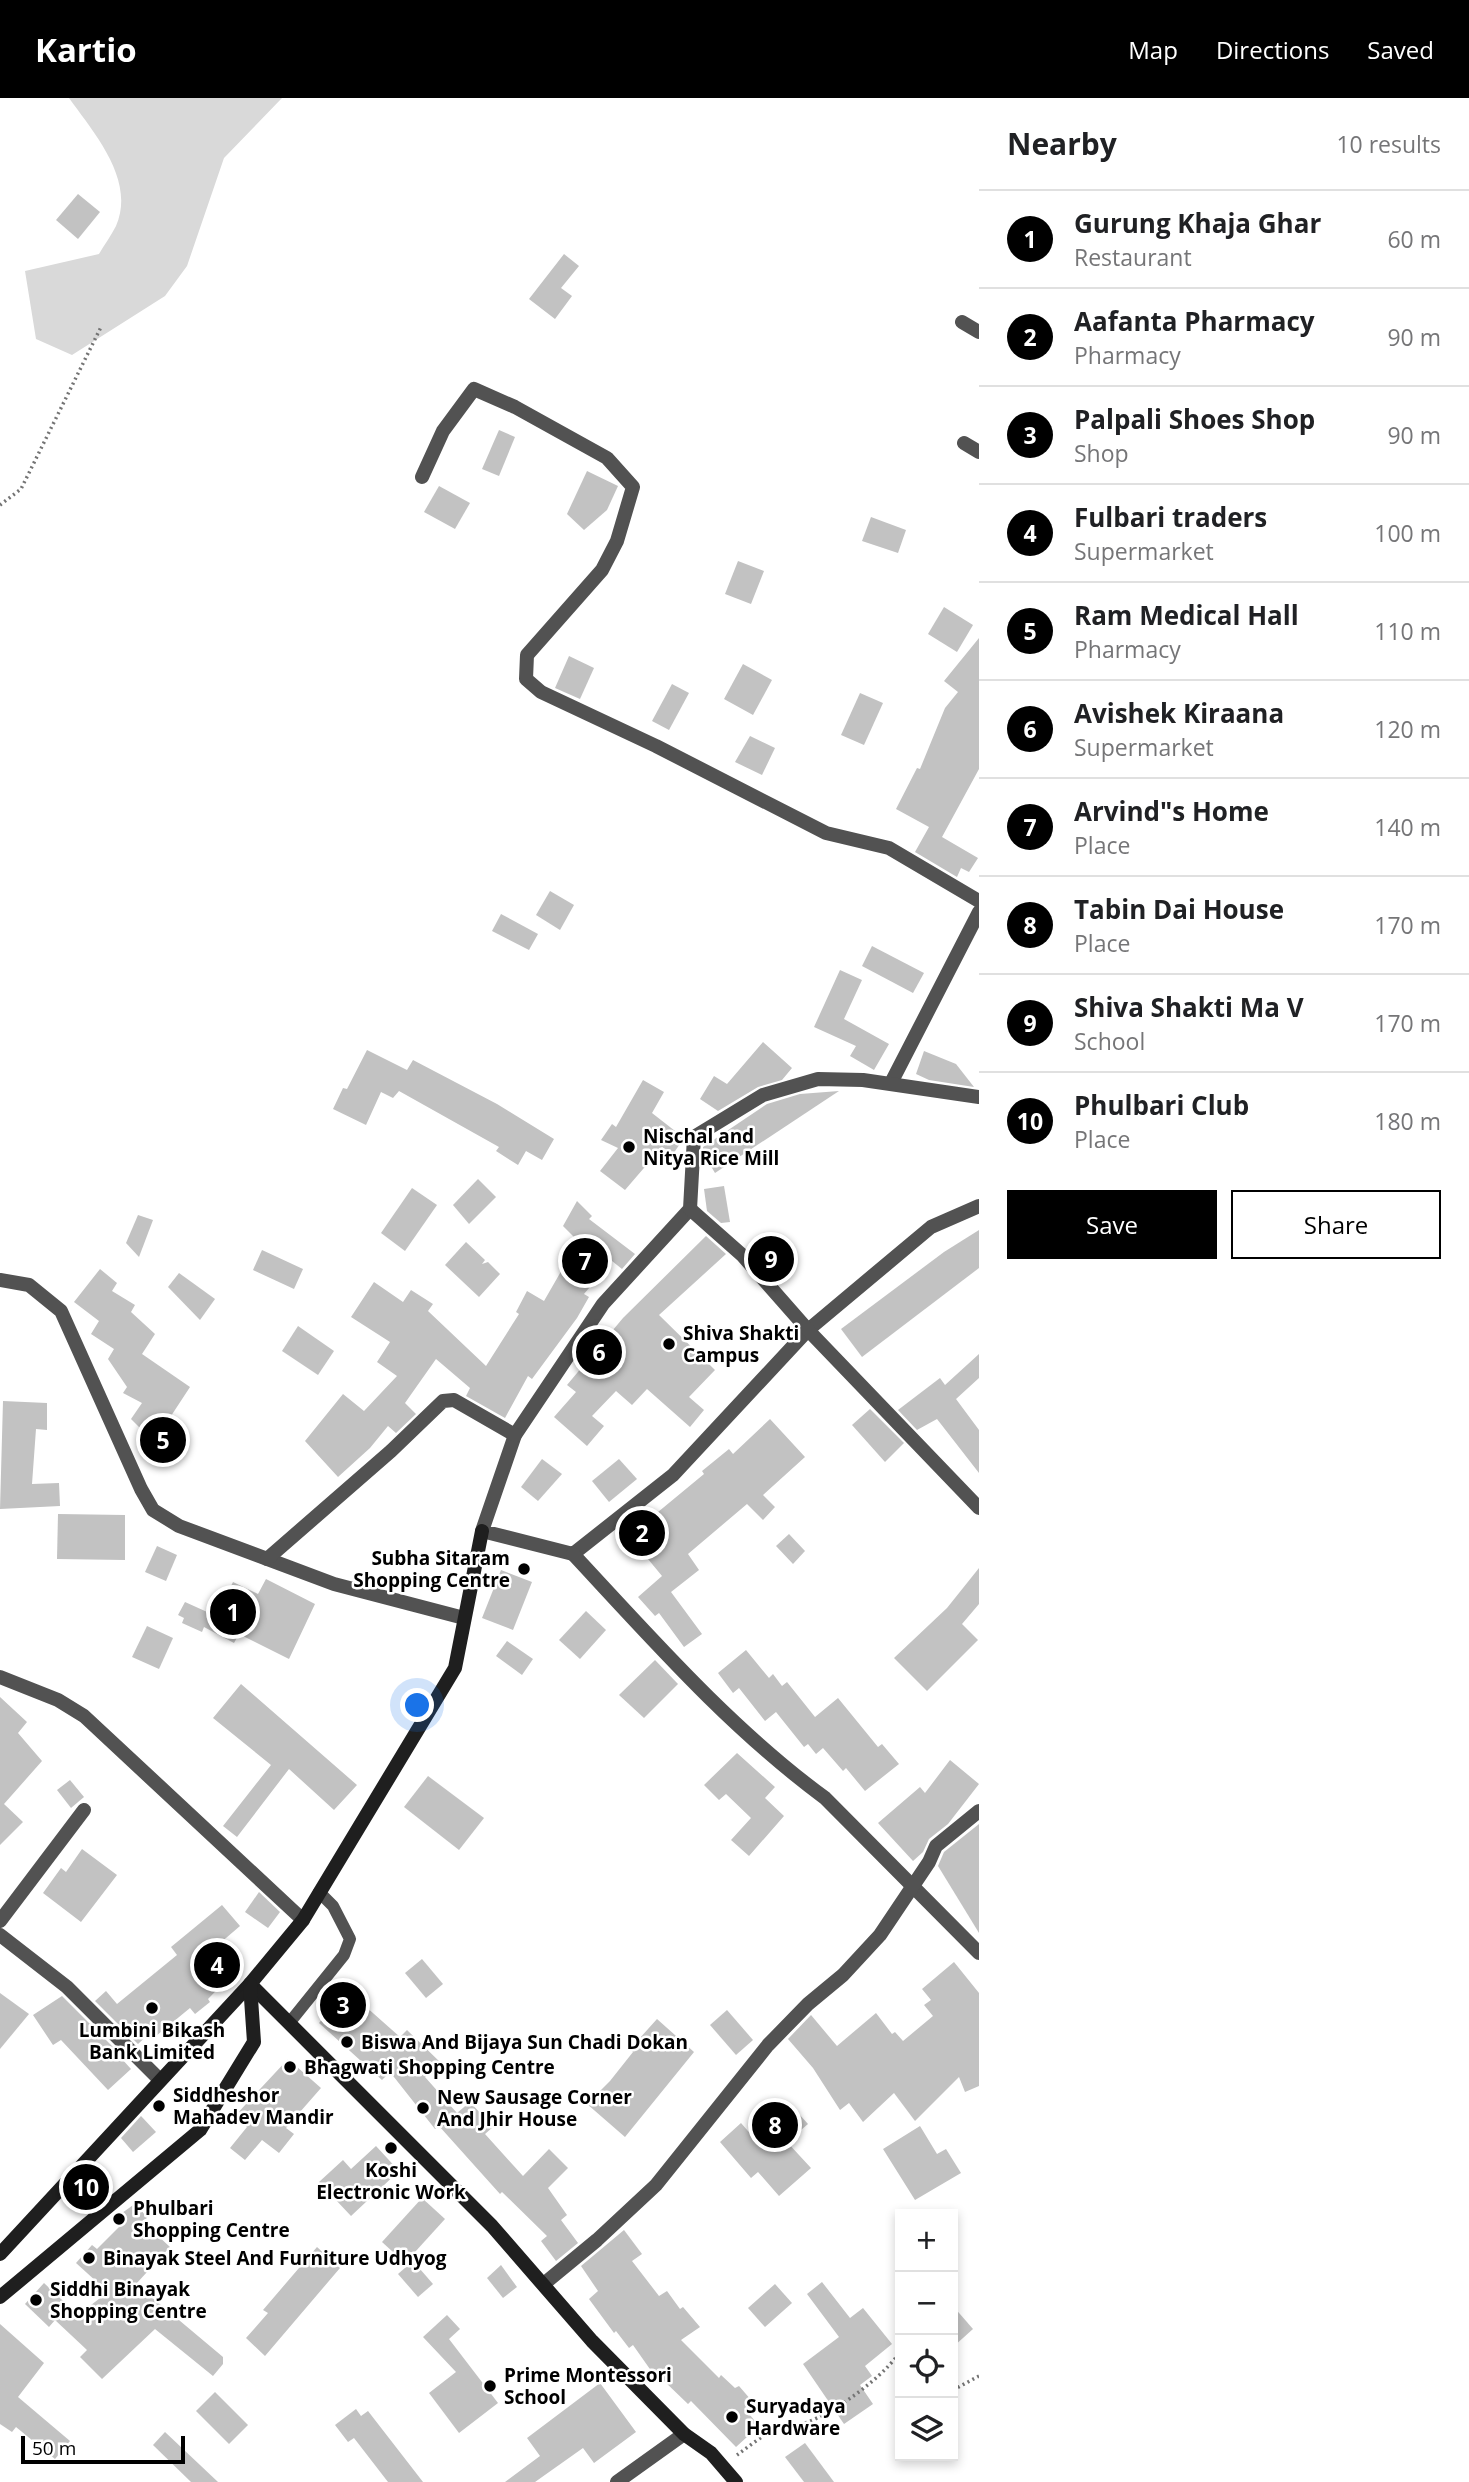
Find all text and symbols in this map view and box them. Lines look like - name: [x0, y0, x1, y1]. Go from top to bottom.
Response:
- text: Kartio: [35, 27, 137, 72]
- text: Map: [1128, 33, 1178, 66]
- text: Directions: [1216, 33, 1329, 66]
- text: Saved: [1367, 33, 1434, 66]
- text: Nearby: [1007, 123, 1117, 164]
- text: 10 results: [1336, 128, 1441, 160]
- text: Gurung Khaja Ghar: [1074, 205, 1321, 241]
- text: 1: [1023, 223, 1037, 255]
- text: 60 m: [1387, 223, 1441, 255]
- text: Restaurant: [1074, 241, 1192, 273]
- text: Aafanta Pharmacy: [1074, 303, 1315, 339]
- text: 2: [1023, 321, 1037, 353]
- text: 90 m: [1387, 321, 1441, 353]
- text: Pharmacy: [1074, 339, 1181, 371]
- text: Palpali Shoes Shop: [1074, 401, 1315, 437]
- text: 3: [1023, 419, 1037, 451]
- text: 90 m: [1387, 419, 1441, 451]
- text: Shop: [1074, 437, 1129, 469]
- text: Fulbari traders: [1074, 499, 1267, 535]
- text: 4: [1023, 517, 1037, 549]
- text: 100 m: [1374, 517, 1441, 549]
- text: Supermarket: [1074, 535, 1214, 567]
- text: Ram Medical Hall: [1074, 597, 1299, 633]
- text: 5: [1023, 615, 1037, 647]
- text: 110 m: [1374, 615, 1441, 647]
- text: Pharmacy: [1074, 633, 1181, 665]
- text: Avishek Kiraana: [1074, 695, 1284, 731]
- text: 6: [1023, 713, 1037, 745]
- text: 120 m: [1374, 713, 1441, 745]
- text: Supermarket: [1074, 731, 1214, 763]
- text: Arvind"s Home: [1074, 793, 1269, 829]
- text: 7: [1023, 811, 1037, 843]
- text: 140 m: [1374, 811, 1441, 843]
- text: Place: [1074, 829, 1130, 861]
- text: Tabin Dai House: [1074, 891, 1284, 927]
- text: 8: [1023, 909, 1037, 941]
- text: 170 m: [1374, 909, 1441, 941]
- text: Place: [1074, 927, 1130, 959]
- text: Shiva Shakti Ma V: [1074, 989, 1304, 1025]
- text: 9: [1023, 1007, 1037, 1039]
- text: 170 m: [1374, 1007, 1441, 1039]
- text: School: [1074, 1025, 1145, 1057]
- text: Phulbari Club: [1074, 1087, 1249, 1123]
- text: 10: [1017, 1105, 1043, 1137]
- text: 180 m: [1374, 1105, 1441, 1137]
- place label: Nischal and Nitya Rice Mill: [643, 1123, 779, 1171]
- text: Place: [1074, 1123, 1130, 1155]
- marker: Nischal and Nitya Rice Mill: [621, 1139, 637, 1155]
- button: Save: [1007, 1190, 1217, 1259]
- button: Share: [1231, 1190, 1441, 1259]
- pin: 9: [748, 1233, 794, 1285]
- pin: 7: [562, 1235, 608, 1287]
- place label: Shiva Shakti Campus: [683, 1320, 799, 1368]
- pin: 6: [576, 1326, 622, 1378]
- marker: Shiva Shakti Campus: [661, 1336, 677, 1352]
- pin: 5: [140, 1414, 186, 1466]
- pin: 2: [619, 1507, 665, 1559]
- place label: Subha Sitaram Shopping Centre: [353, 1545, 510, 1593]
- marker: Subha Sitaram Shopping Centre: [516, 1561, 532, 1577]
- pin: 1: [210, 1586, 256, 1638]
- your location: [400, 1688, 434, 1722]
- pin: 4: [194, 1939, 240, 1991]
- pin: 3: [320, 1979, 366, 2031]
- marker: Lumbini Bikash Bank Limited: [144, 2000, 160, 2016]
- place label: Lumbini Bikash Bank Limited: [79, 2017, 225, 2065]
- place label: Biswa And Bijaya Sun Chadi Dokan: [361, 2029, 688, 2055]
- marker: Biswa And Bijaya Sun Chadi Dokan: [339, 2034, 355, 2050]
- place label: Bhagwati Shopping Centre: [304, 2054, 555, 2080]
- marker: Bhagwati Shopping Centre: [282, 2059, 298, 2075]
- place label: Siddheshor Mahadev Mandir: [173, 2082, 334, 2130]
- place label: New Sausage Corner And Jhir House: [437, 2084, 632, 2132]
- marker: Siddheshor Mahadev Mandir: [151, 2098, 167, 2114]
- pin: 8: [752, 2099, 798, 2151]
- marker: New Sausage Corner And Jhir House: [415, 2100, 431, 2116]
- marker: Koshi Electronic Work: [383, 2140, 399, 2156]
- place label: Koshi Electronic Work: [316, 2157, 466, 2205]
- pin: 10: [63, 2161, 109, 2213]
- place label: Phulbari Shopping Centre: [133, 2195, 290, 2243]
- map controls: [895, 2209, 958, 2461]
- button: +: [895, 2209, 958, 2272]
- marker: Phulbari Shopping Centre: [111, 2211, 127, 2227]
- place label: Binayak Steel And Furniture Udhyog: [103, 2245, 447, 2271]
- marker: Binayak Steel And Furniture Udhyog: [81, 2250, 97, 2266]
- button: −: [895, 2272, 958, 2335]
- place label: Siddhi Binayak Shopping Centre: [50, 2276, 207, 2324]
- marker: Siddhi Binayak Shopping Centre: [28, 2292, 44, 2308]
- button: locate: [895, 2335, 958, 2398]
- place label: Prime Montessori School: [504, 2362, 672, 2410]
- marker: Prime Montessori School: [482, 2378, 498, 2394]
- place label: Suryadaya Hardware: [746, 2393, 846, 2441]
- button: layers: [895, 2398, 958, 2461]
- marker: Suryadaya Hardware: [724, 2409, 740, 2425]
- scale bar: [21, 2433, 186, 2465]
- text: 50 m: [32, 2435, 76, 2461]

